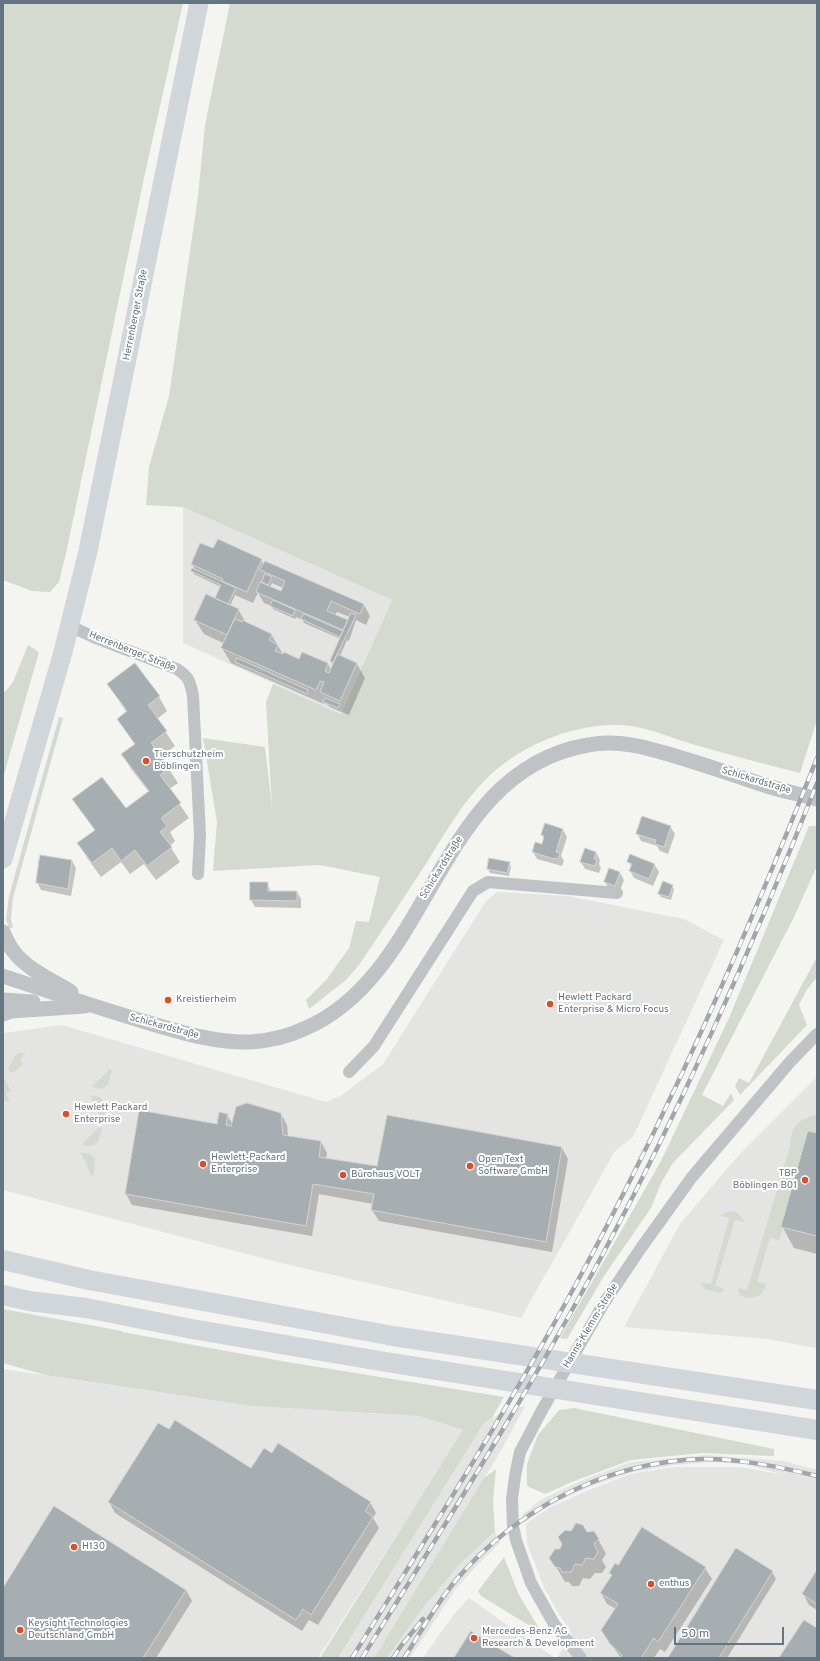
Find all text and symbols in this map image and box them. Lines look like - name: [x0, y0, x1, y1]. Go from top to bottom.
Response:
- street label: Herrenberger Straße: [121, 268, 151, 362]
- street label: Herrenberger Straße: [87, 629, 177, 675]
- place label: Tierschutzheim Böblingen: [154, 749, 223, 772]
- marker: Tierschutzheim Böblingen: [141, 756, 151, 766]
- street label: Schickardstraße: [720, 765, 792, 797]
- street label: Schickardstraße: [418, 834, 466, 902]
- place label: Hewlett Packard Enterprise & Micro Focus: [558, 992, 669, 1016]
- place label: Kreistierheim: [176, 994, 236, 1006]
- marker: Kreistierheim: [163, 995, 173, 1005]
- marker: Hewlett Packard Enterprise & Micro Focus: [545, 999, 555, 1009]
- street label: Schickardstraße: [128, 1012, 200, 1042]
- place label: Hewlett Packard Enterprise: [74, 1102, 147, 1126]
- marker: Hewlett Packard Enterprise: [61, 1109, 71, 1119]
- place label: Hewlett-Packard Enterprise: [211, 1152, 285, 1176]
- place label: Open Text Software GmbH: [478, 1154, 548, 1178]
- marker: Hewlett-Packard Enterprise: [198, 1159, 208, 1169]
- marker: Open Text Software GmbH: [465, 1161, 475, 1171]
- place label: TBP Böblingen B01: [733, 1168, 797, 1192]
- place label: Bürohaus VOLT: [351, 1169, 420, 1181]
- marker: Bürohaus VOLT: [338, 1170, 348, 1180]
- marker: TBP Böblingen B01: [800, 1175, 810, 1185]
- street label: Hanns-Klemm-Straße: [561, 1281, 621, 1371]
- place label: H130: [82, 1541, 105, 1553]
- marker: H130: [69, 1542, 79, 1552]
- place label: enthus: [659, 1578, 689, 1590]
- marker: enthus: [646, 1579, 656, 1589]
- place label: Keysight Technologies Deutschland GmbH: [28, 1618, 128, 1642]
- scale bar: [676, 1619, 786, 1645]
- marker: Keysight Technologies Deutschland GmbH: [15, 1625, 25, 1635]
- place label: Mercedes-Benz AG Research & Development: [482, 1626, 594, 1650]
- text: 50 m: [681, 1626, 709, 1642]
- marker: Mercedes-Benz AG Research & Development: [469, 1633, 479, 1643]

